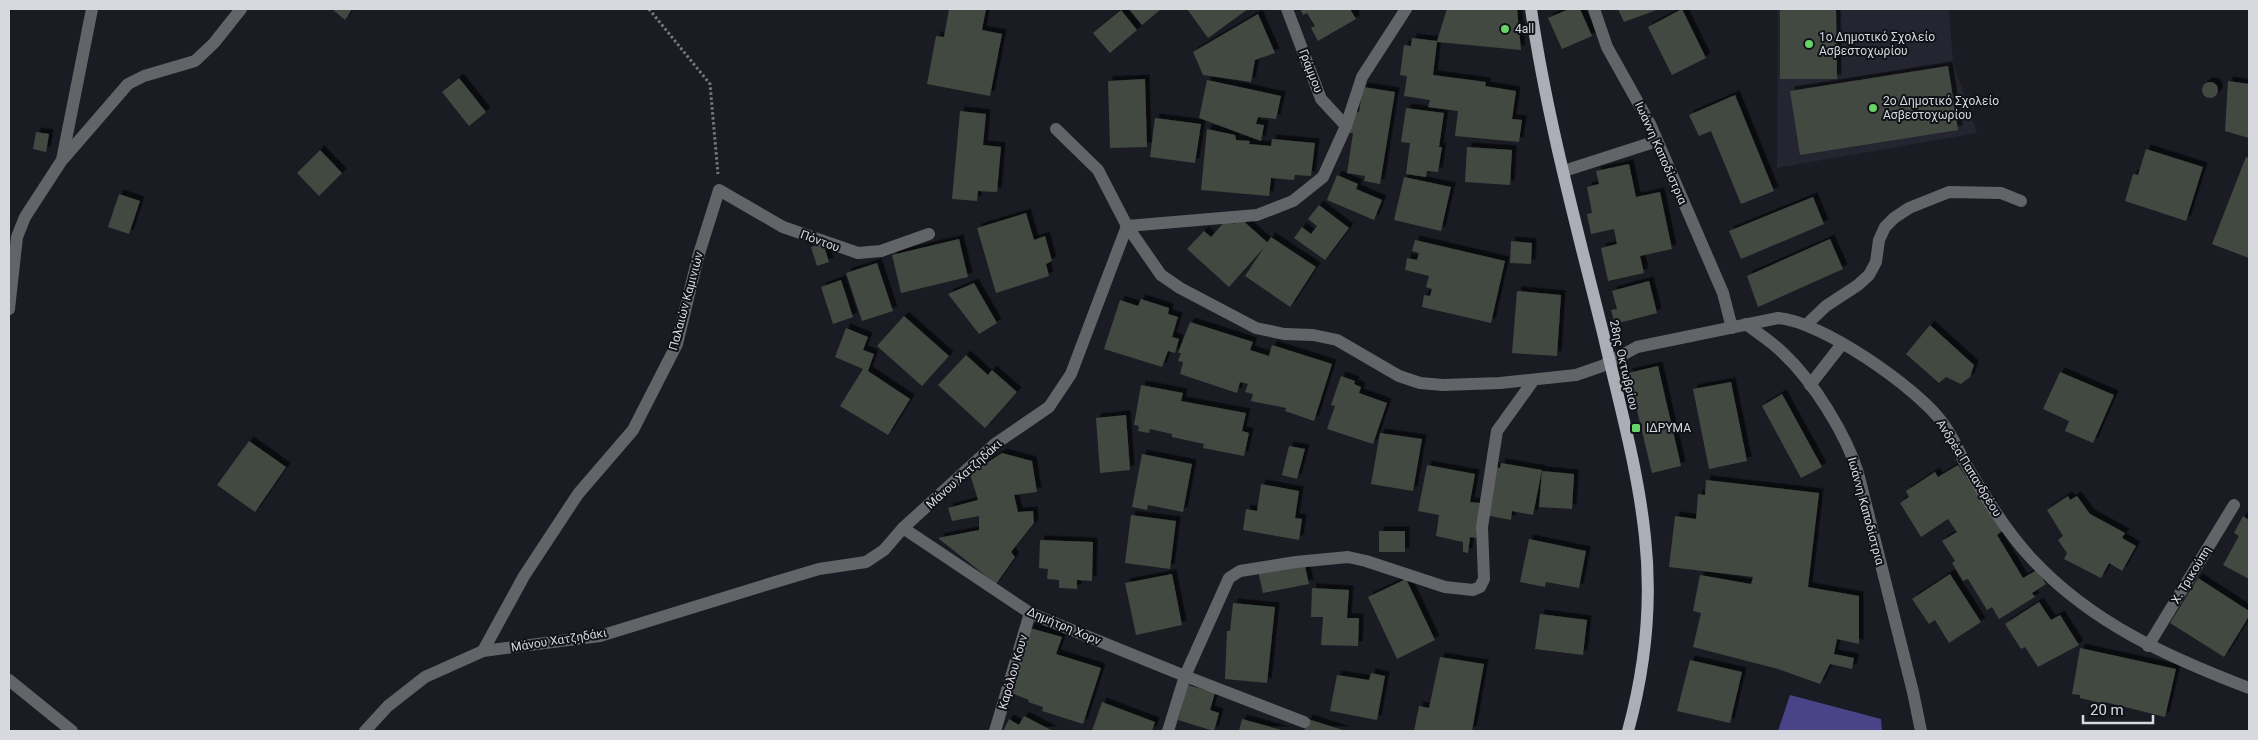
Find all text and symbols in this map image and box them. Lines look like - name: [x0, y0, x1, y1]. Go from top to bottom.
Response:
- place label: 4all: [1515, 22, 1534, 36]
- marker: 4all: [1499, 23, 1511, 35]
- place label: 1ο Δημοτικό Σχολείο Ασβεστοχωρίου: [1819, 30, 1935, 58]
- marker: 1ο Δημοτικό Σχολείο Ασβεστοχωρίου: [1803, 38, 1815, 50]
- street label: Γράμμου: [1296, 47, 1326, 95]
- place label: 2ο Δημοτικό Σχολείο Ασβεστοχωρίου: [1883, 94, 1999, 122]
- street label: Ιωάννη Καποδίστρια: [1632, 100, 1690, 207]
- marker: 2ο Δημοτικό Σχολείο Ασβεστοχωρίου: [1867, 102, 1879, 114]
- street label: Πόντου: [798, 227, 842, 255]
- street label: Παλαιών Καμινιών: [666, 250, 706, 352]
- street label: 28ης Οκτωβρίου: [1607, 319, 1641, 411]
- street label: Ανδρέα Παπανδρέου: [1933, 417, 2005, 519]
- place label: ΙΔΡΥΜΑ: [1646, 421, 1691, 435]
- marker: ΙΔΡΥΜΑ: [1630, 422, 1642, 434]
- street label: Μάνου Χατζηδάκι: [923, 436, 1005, 512]
- street label: Ιωάννη Καποδίστρια: [1845, 456, 1887, 566]
- street label: Χ. Τρικούπη: [2168, 544, 2214, 606]
- street label: Δημήτρη Χορν: [1025, 604, 1103, 648]
- street label: Μάνου Χατζηδάκι: [510, 625, 608, 654]
- street label: Καρόλου Κουν: [996, 633, 1030, 711]
- scale bar: [2083, 692, 2153, 724]
- text: 20 m: [2090, 701, 2124, 719]

